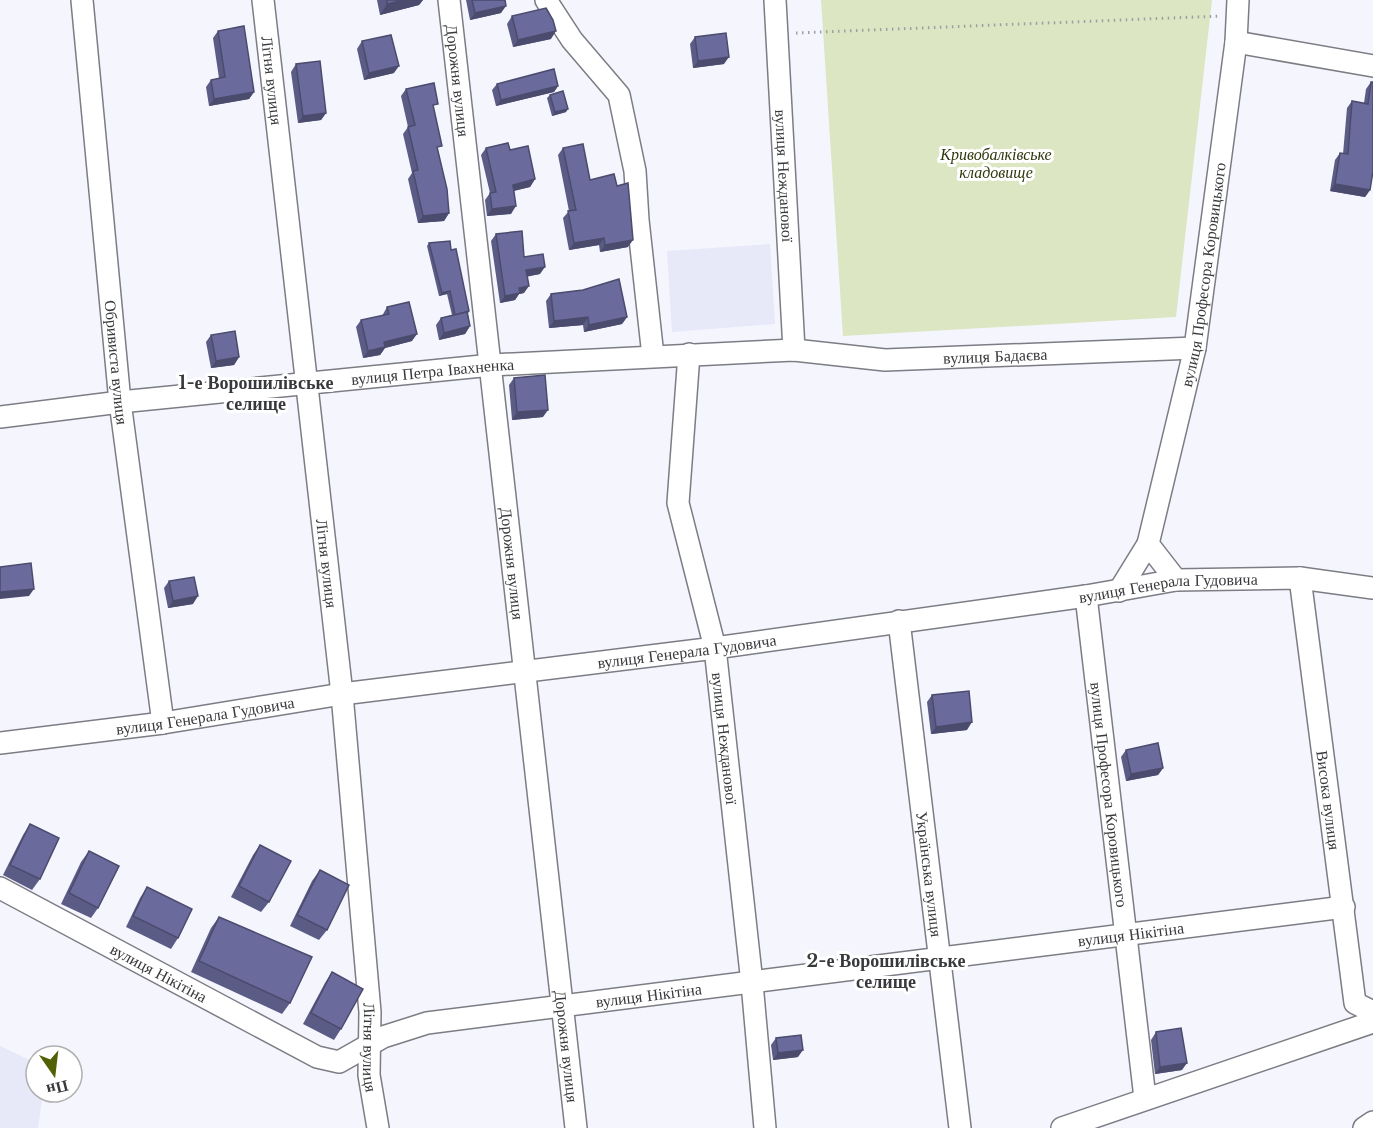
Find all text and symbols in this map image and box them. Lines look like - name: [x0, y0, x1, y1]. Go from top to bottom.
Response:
- street label: Дорожня вулиця: [442, 23, 474, 138]
- street label: Літня вулиця: [257, 35, 287, 127]
- street label: вулиця Нежданової: [771, 109, 798, 243]
- park label: Кривобалківське кладовище: [939, 144, 1052, 182]
- street label: вулиця Професора Коровицького: [1176, 161, 1230, 389]
- street label: Обривиста вулиця: [100, 299, 133, 427]
- street label: вулиця Бадаєва: [943, 344, 1048, 368]
- street label: вулиця Петра Івахненка: [350, 354, 514, 389]
- district label: 1-е Ворошилівське селище: [179, 372, 333, 415]
- street label: Дорожня вулиця: [496, 506, 529, 621]
- street label: Літня вулиця: [312, 518, 342, 610]
- street label: вулиця Генерала Гудовича: [1078, 569, 1258, 607]
- street label: вулиця Генерала Гудовича: [596, 630, 778, 672]
- street label: вулиця Нежданової: [708, 671, 742, 806]
- street label: вулиця Професора Коровицького: [1086, 681, 1133, 908]
- street label: вулиця Генерала Гудовича: [115, 692, 296, 739]
- street label: Висока вулиця: [1312, 749, 1345, 852]
- street label: Українська вулиця: [912, 810, 947, 939]
- street label: вулиця Нікітіна: [1077, 917, 1185, 951]
- street label: вулиця Нікітіна: [107, 939, 211, 1007]
- district label: 2-е Ворошилівське селище: [807, 950, 965, 993]
- street label: вулиця Нікітіна: [594, 978, 703, 1012]
- street label: Дорожня вулиця: [551, 989, 583, 1104]
- street label: Літня вулиця: [359, 1002, 382, 1094]
- north arrow: [24, 1044, 84, 1104]
- text: Пн: [45, 1076, 71, 1101]

